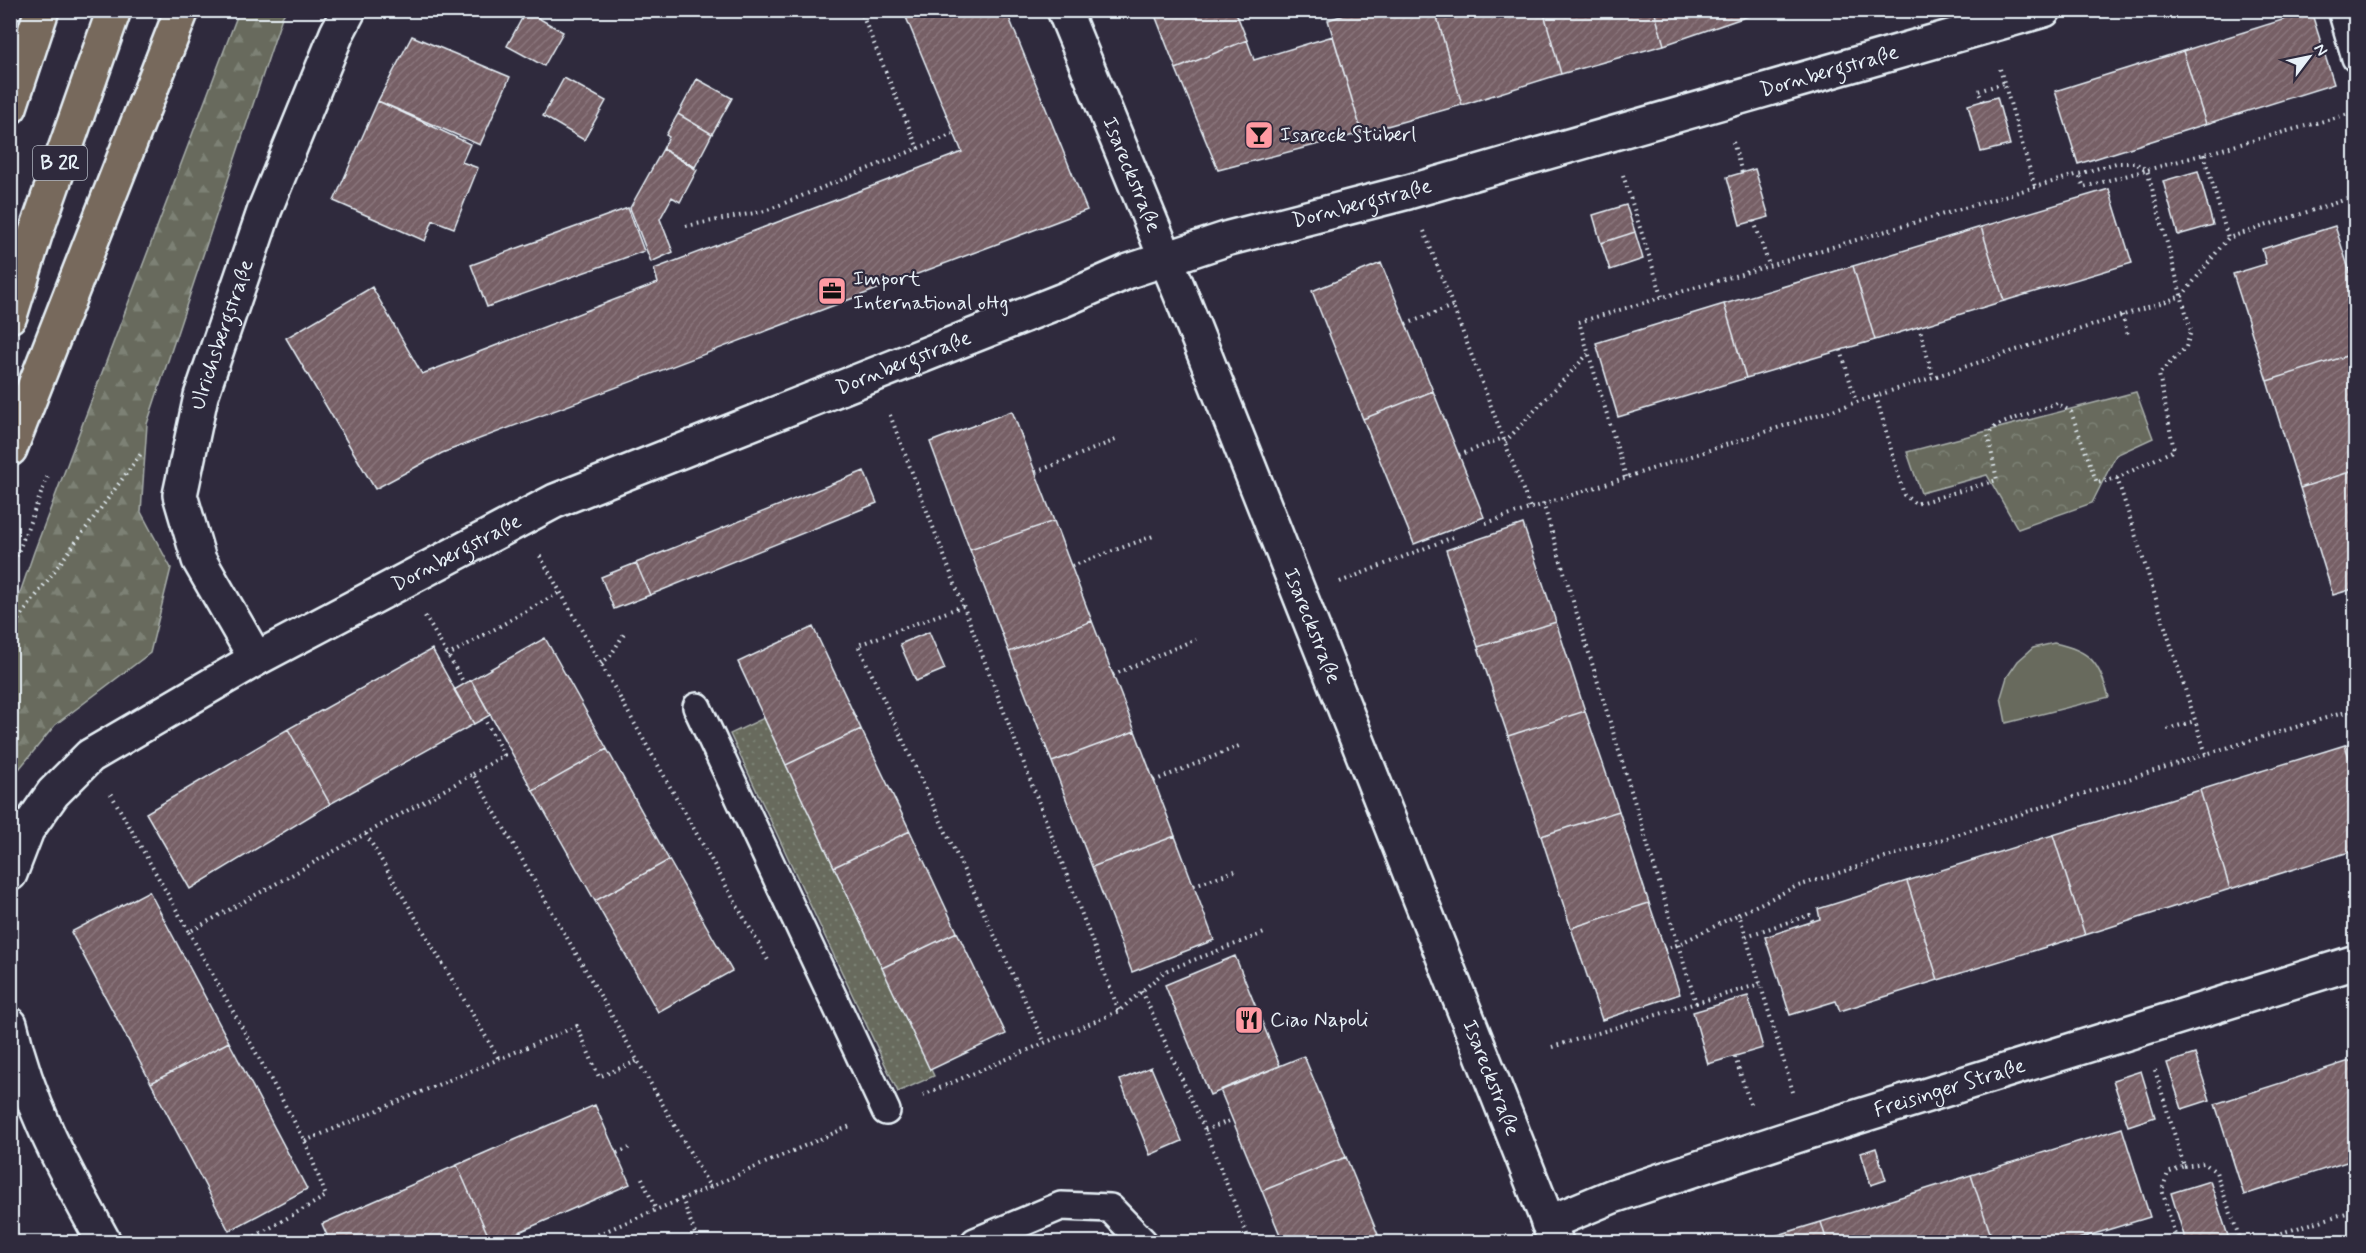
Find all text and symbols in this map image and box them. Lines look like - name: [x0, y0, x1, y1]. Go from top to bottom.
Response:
- north arrow: [2279, 27, 2339, 87]
- street label: Dornbergstraße: [1757, 38, 1902, 105]
- text: N: [2309, 40, 2332, 60]
- street label: Isareckstraße: [1095, 113, 1168, 237]
- bar icon: Isareck Stüberl: [1243, 119, 1275, 151]
- place label: Isareck Stüberl: [1280, 121, 1416, 149]
- road number: B 2R: [33, 146, 87, 180]
- street label: Dornbergstraße: [1289, 172, 1435, 235]
- street label: Ulrichsbergstraße: [184, 256, 261, 412]
- place label: Import International oHg: [853, 265, 1009, 317]
- office icon: Import International oHg: [816, 275, 848, 307]
- street label: Dornbergstraße: [832, 324, 975, 402]
- street label: Dornbergstraße: [387, 507, 527, 599]
- street label: Isareckstraße: [1277, 564, 1348, 688]
- restaurant icon: Ciao Napoli: [1233, 1004, 1265, 1036]
- place label: Ciao Napoli: [1270, 1006, 1369, 1034]
- street label: Isareckstraße: [1455, 1016, 1527, 1140]
- street label: Freisinger Straße: [1871, 1051, 2029, 1125]

